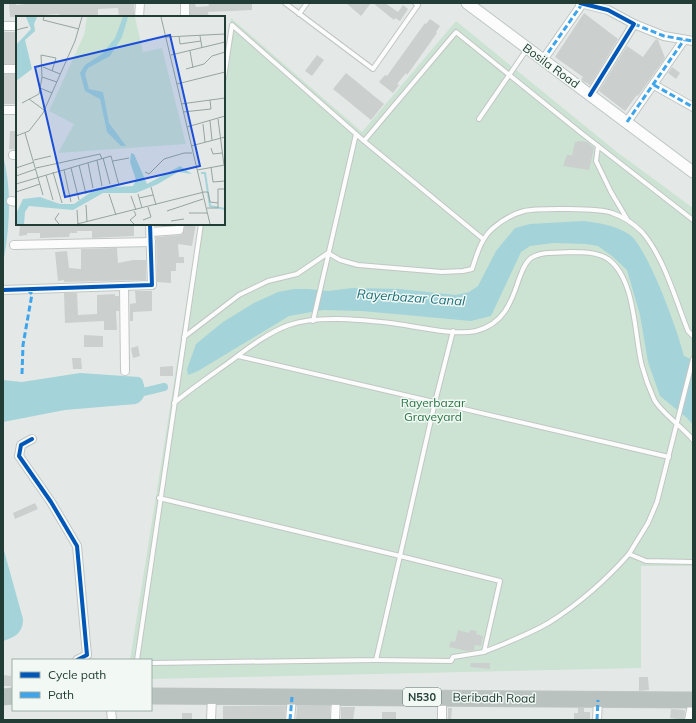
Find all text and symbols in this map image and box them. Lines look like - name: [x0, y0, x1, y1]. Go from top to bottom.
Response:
- inset map: [16, 16, 225, 225]
- street label: Bosila Road: [520, 40, 583, 91]
- water label: Rayerbazar Canal: [356, 285, 467, 309]
- park label: Rayerbazar Graveyard: [401, 395, 466, 424]
- legend: [12, 659, 152, 711]
- text: Cycle path: [48, 667, 106, 682]
- text: Path: [48, 687, 74, 702]
- road number: N530: [403, 688, 441, 706]
- street label: Beribadh Road: [452, 689, 536, 706]

